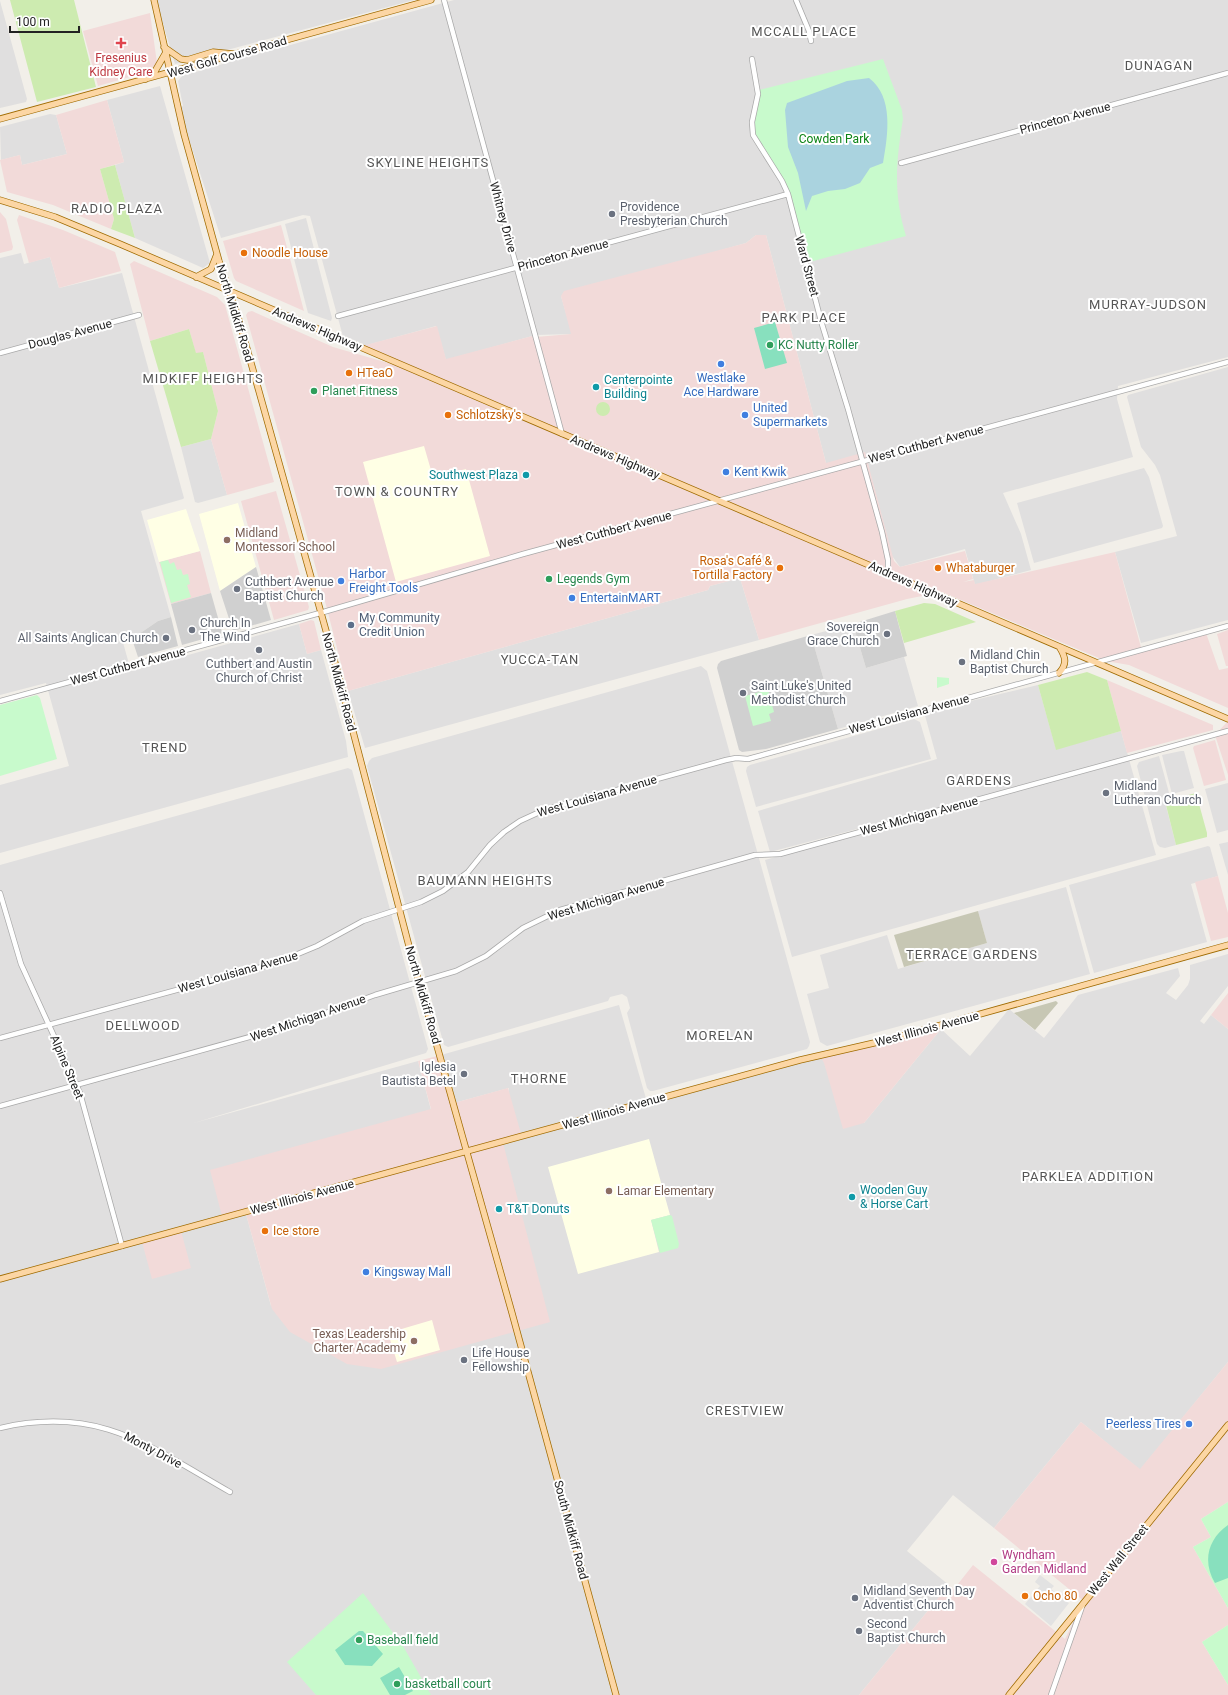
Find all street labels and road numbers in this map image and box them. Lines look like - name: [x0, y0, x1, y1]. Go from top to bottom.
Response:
- street label: West Golf Course Road: [166, 33, 288, 81]
- street label: Princeton Avenue: [1018, 99, 1112, 137]
- street label: Whitney Drive: [487, 180, 519, 254]
- street label: Ward Street: [792, 234, 822, 298]
- street label: Princeton Avenue: [516, 236, 610, 274]
- street label: North Midkiff Road: [213, 263, 257, 363]
- street label: Andrews Highway: [270, 304, 364, 354]
- street label: Douglas Avenue: [27, 316, 113, 352]
- street label: West Cuthbert Avenue: [867, 422, 985, 466]
- street label: Andrews Highway: [568, 432, 662, 482]
- street label: West Cuthbert Avenue: [555, 508, 673, 552]
- street label: Andrews Highway: [866, 558, 960, 610]
- street label: North Midkiff Road: [319, 631, 359, 733]
- street label: West Cuthbert Avenue: [69, 644, 187, 688]
- street label: West Louisiana Avenue: [847, 691, 971, 737]
- street label: West Louisiana Avenue: [536, 772, 658, 820]
- street label: West Michigan Avenue: [859, 794, 979, 838]
- street label: West Michigan Avenue: [546, 875, 666, 923]
- street label: North Midkiff Road: [402, 944, 444, 1046]
- street label: West Louisiana Avenue: [177, 948, 299, 996]
- street label: West Michigan Avenue: [248, 992, 368, 1044]
- street label: West Illinois Avenue: [874, 1008, 980, 1050]
- street label: Alpine Street: [47, 1033, 87, 1101]
- street label: West Illinois Avenue: [561, 1090, 667, 1132]
- street label: West Illinois Avenue: [249, 1176, 355, 1218]
- street label: Monty Drive: [122, 1429, 184, 1471]
- street label: South Midkiff Road: [551, 1479, 591, 1581]
- street label: West Wall Street: [1085, 1522, 1151, 1598]

